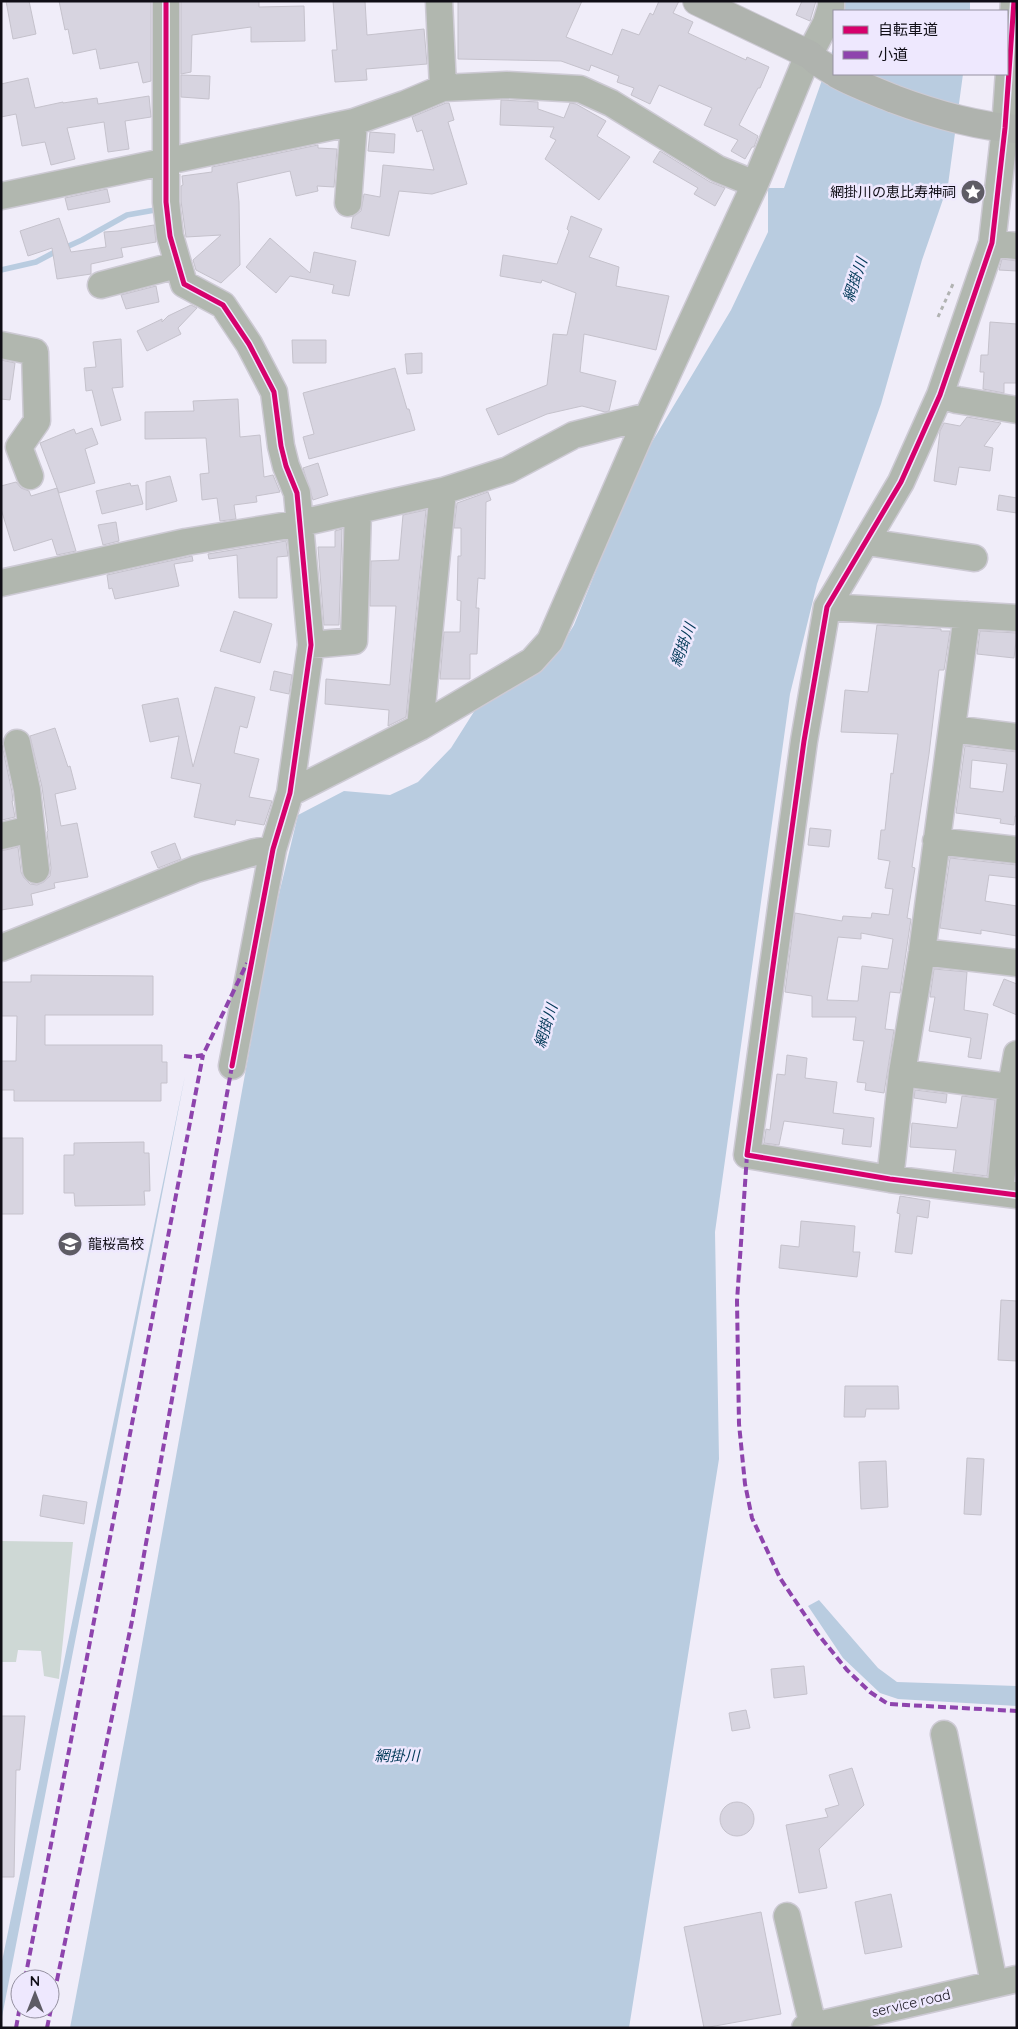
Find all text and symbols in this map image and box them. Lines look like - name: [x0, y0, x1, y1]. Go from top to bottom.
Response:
- legend: [833, 10, 1008, 75]
- text: 自転車道: [878, 20, 938, 39]
- text: 小道: [878, 45, 908, 64]
- place icon: 網掛川の恵比寿神祠: [960, 179, 986, 205]
- place label: 網掛川の恵比寿神祠: [830, 183, 956, 201]
- water label: 網掛川: [838, 254, 871, 304]
- water label: 網掛川: [666, 619, 700, 669]
- water label: 網掛川: [530, 1000, 562, 1050]
- school or university icon: 龍桜高校: [57, 1231, 83, 1257]
- place label: 龍桜高校: [88, 1235, 144, 1253]
- water label: 網掛川: [374, 1746, 421, 1765]
- north arrow: [10, 1969, 60, 2019]
- text: N: [30, 1972, 40, 1990]
- street label: service road: [870, 1985, 952, 2021]

